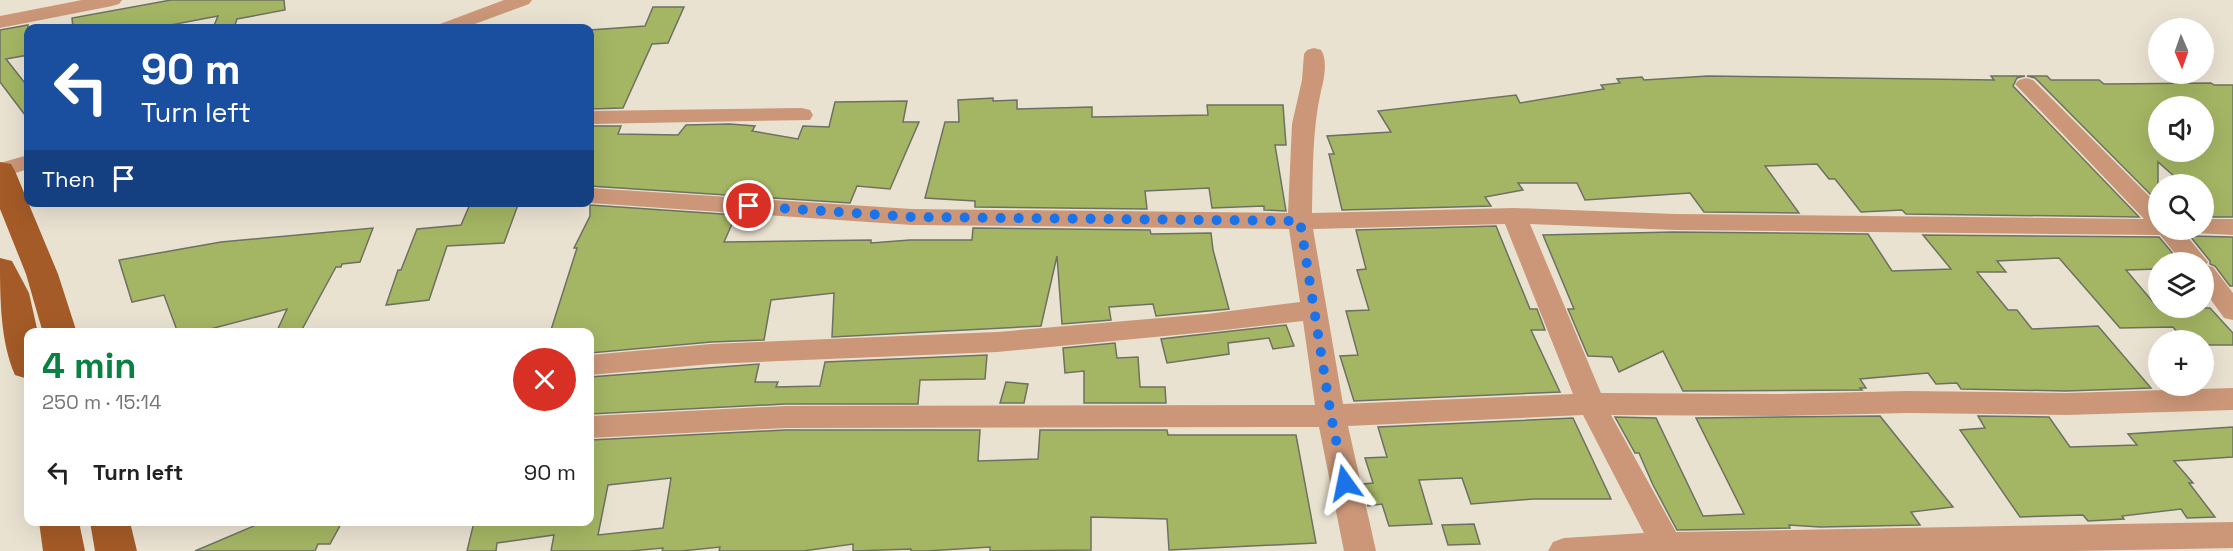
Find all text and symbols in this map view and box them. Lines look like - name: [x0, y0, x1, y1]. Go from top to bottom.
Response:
- north arrow: [2148, 18, 2214, 84]
- map controls: [2148, 18, 2214, 396]
- text: 90 m: [141, 43, 241, 96]
- icon: left: [42, 48, 120, 126]
- text: Turn left: [141, 95, 251, 130]
- button: sound: [2148, 96, 2214, 162]
- icon: arrive: [107, 162, 140, 195]
- text: Then: [42, 165, 95, 193]
- button: search: [2148, 174, 2214, 240]
- pin: [723, 180, 774, 231]
- icon: arrive: [732, 189, 765, 222]
- button: layers: [2148, 252, 2214, 318]
- button: +: [2148, 330, 2214, 396]
- text: 4 min: [42, 343, 137, 389]
- button: close: [513, 348, 576, 411]
- text: 250 m · 15:14: [42, 389, 161, 415]
- position arrow: [1313, 451, 1377, 515]
- icon: left: [42, 456, 75, 489]
- text: Turn left: [93, 458, 183, 486]
- text: 90 m: [524, 458, 576, 486]

